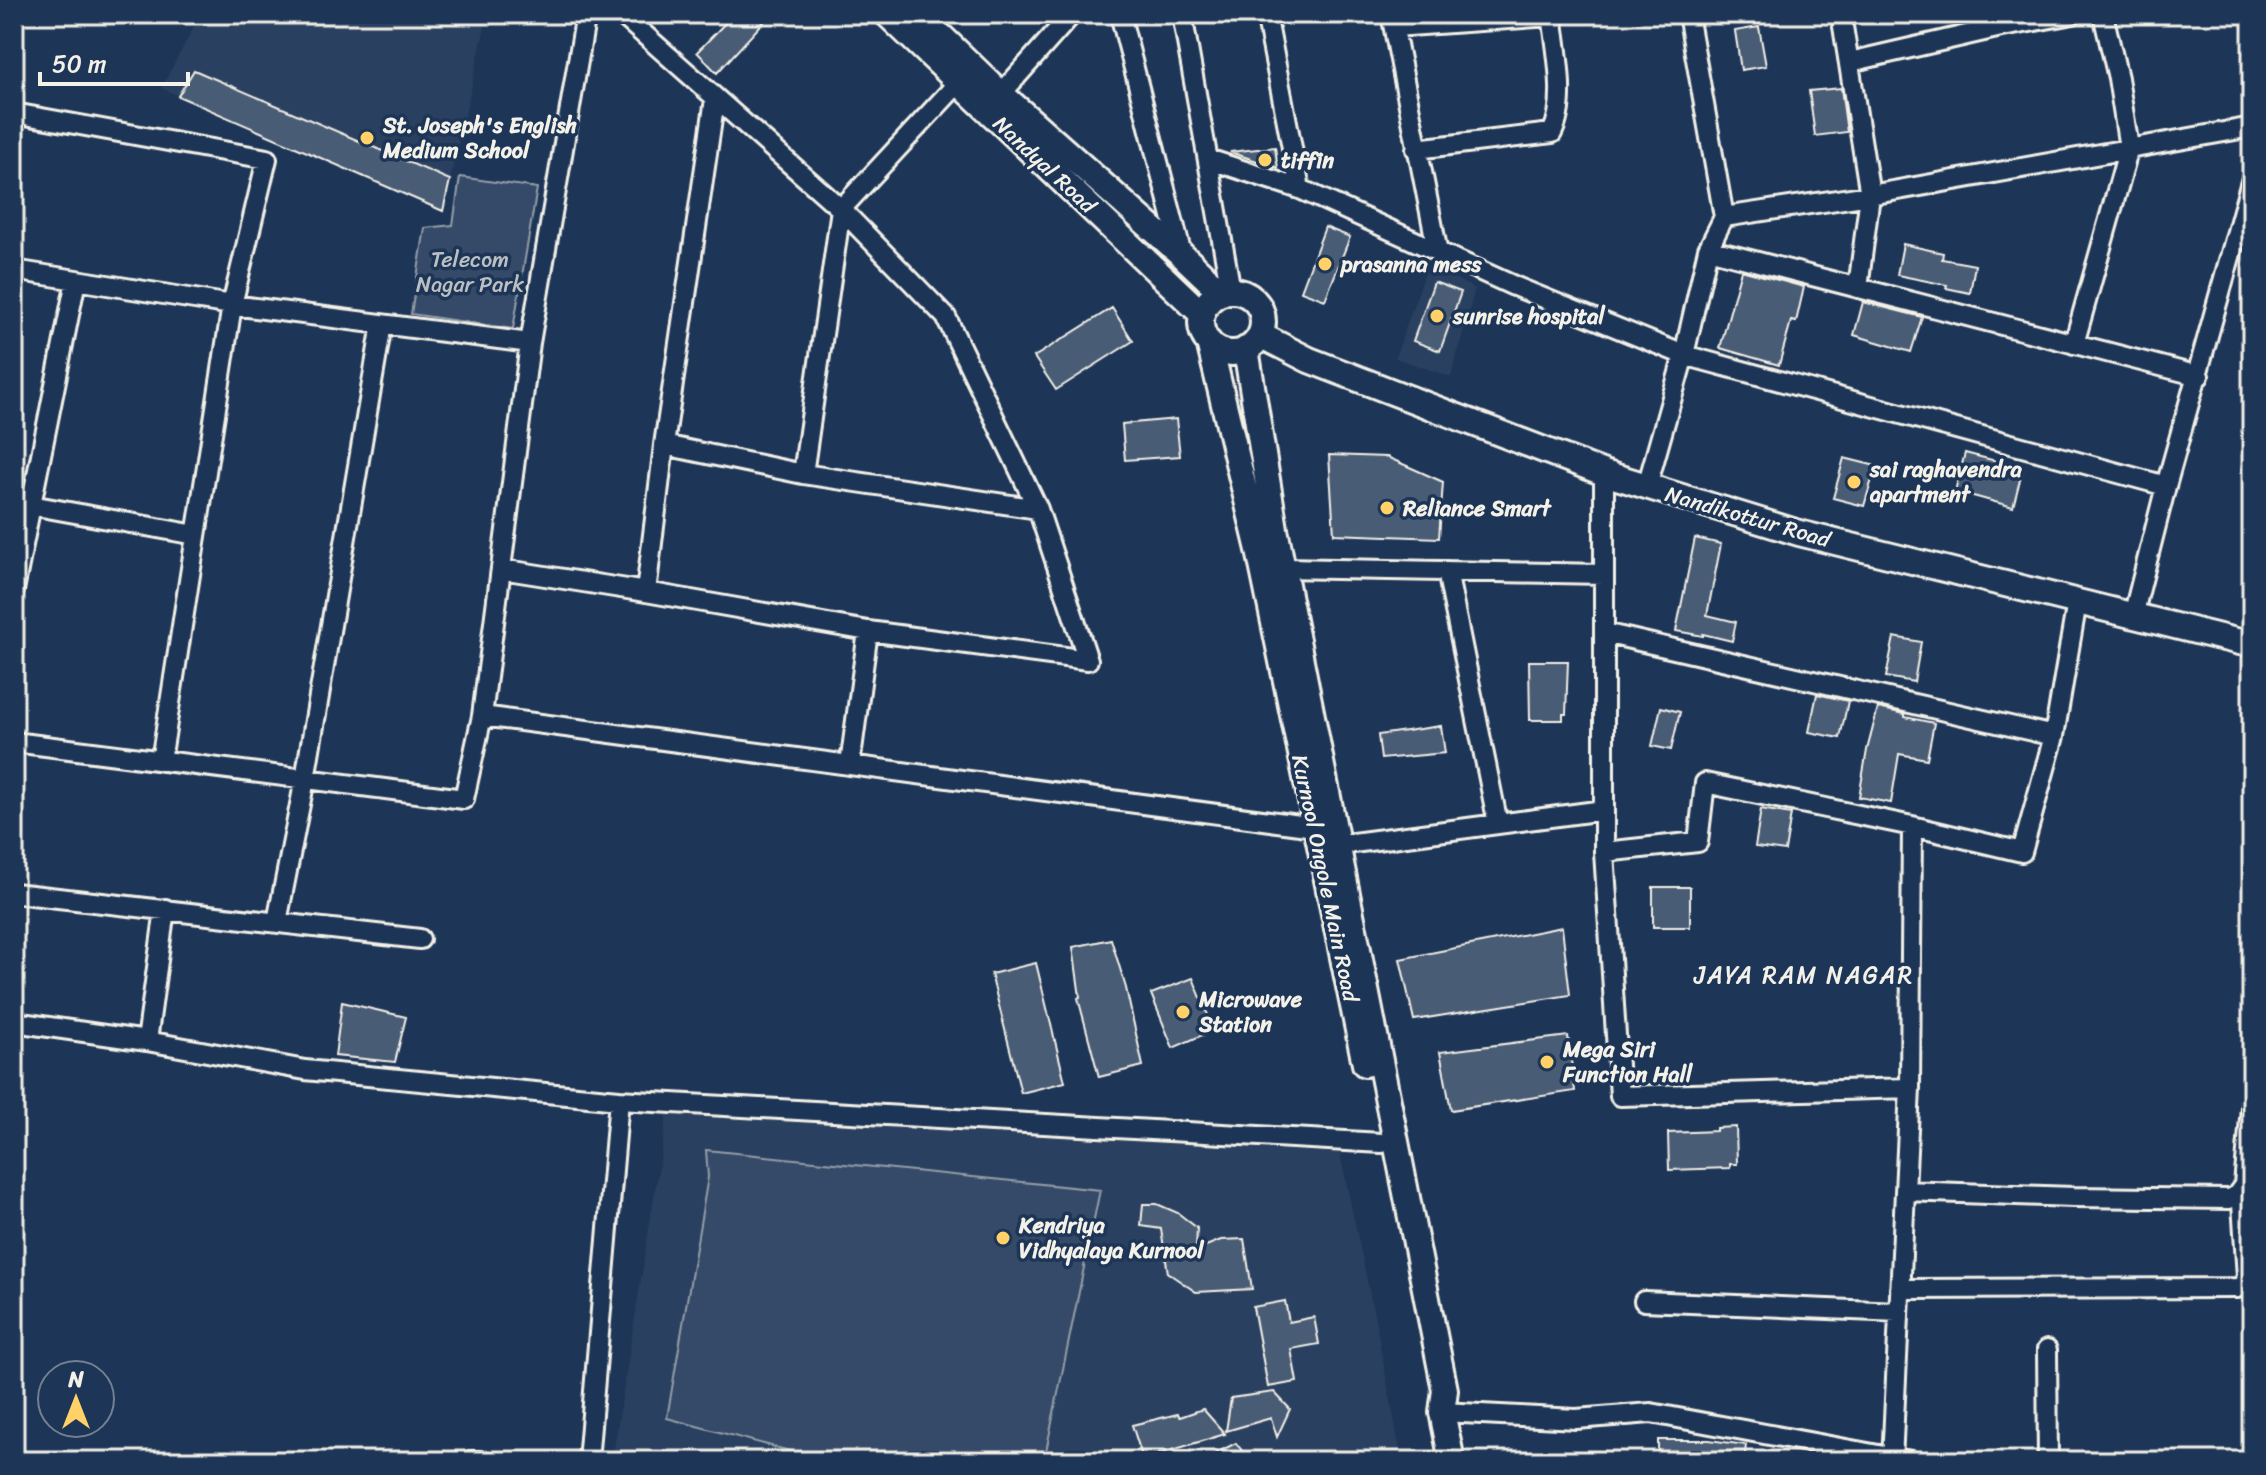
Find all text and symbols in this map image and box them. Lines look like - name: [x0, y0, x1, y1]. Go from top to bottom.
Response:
- scale bar: [40, 36, 188, 86]
- text: 50 m: [52, 43, 107, 85]
- street label: Nandyal Road: [983, 105, 1107, 224]
- place label: St. Joseph's English Medium School: [382, 106, 578, 170]
- marker: St. Joseph's English Medium School: [358, 129, 376, 147]
- place label: tiffin: [1281, 141, 1334, 180]
- marker: tiffin: [1256, 151, 1274, 169]
- park label: Telecom Nagar Park: [416, 240, 524, 304]
- place label: prasanna mess: [1339, 245, 1483, 284]
- marker: prasanna mess: [1316, 255, 1334, 273]
- place label: sunrise hospital: [1452, 297, 1605, 336]
- marker: sunrise hospital: [1428, 307, 1446, 325]
- place label: sai raghavendra apartment: [1869, 450, 2023, 514]
- marker: sai raghavendra apartment: [1845, 473, 1863, 491]
- street label: Nandikottur Road: [1661, 474, 1836, 559]
- place label: Reliance Smart: [1402, 489, 1552, 528]
- marker: Reliance Smart: [1378, 499, 1396, 517]
- street label: Kurnool Ongole Main Road: [1280, 751, 1371, 1007]
- district label: JAYA RAM NAGAR: [1693, 954, 1914, 996]
- place label: Microwave Station: [1198, 980, 1303, 1044]
- marker: Microwave Station: [1174, 1003, 1192, 1021]
- place label: Mega Siri Function Hall: [1562, 1030, 1693, 1094]
- marker: Mega Siri Function Hall: [1538, 1053, 1556, 1071]
- place label: Kendriya Vidhyalaya Kurnool: [1018, 1206, 1205, 1270]
- marker: Kendriya Vidhyalaya Kurnool: [994, 1229, 1012, 1247]
- north arrow: [36, 1359, 116, 1439]
- text: N: [67, 1360, 84, 1399]

